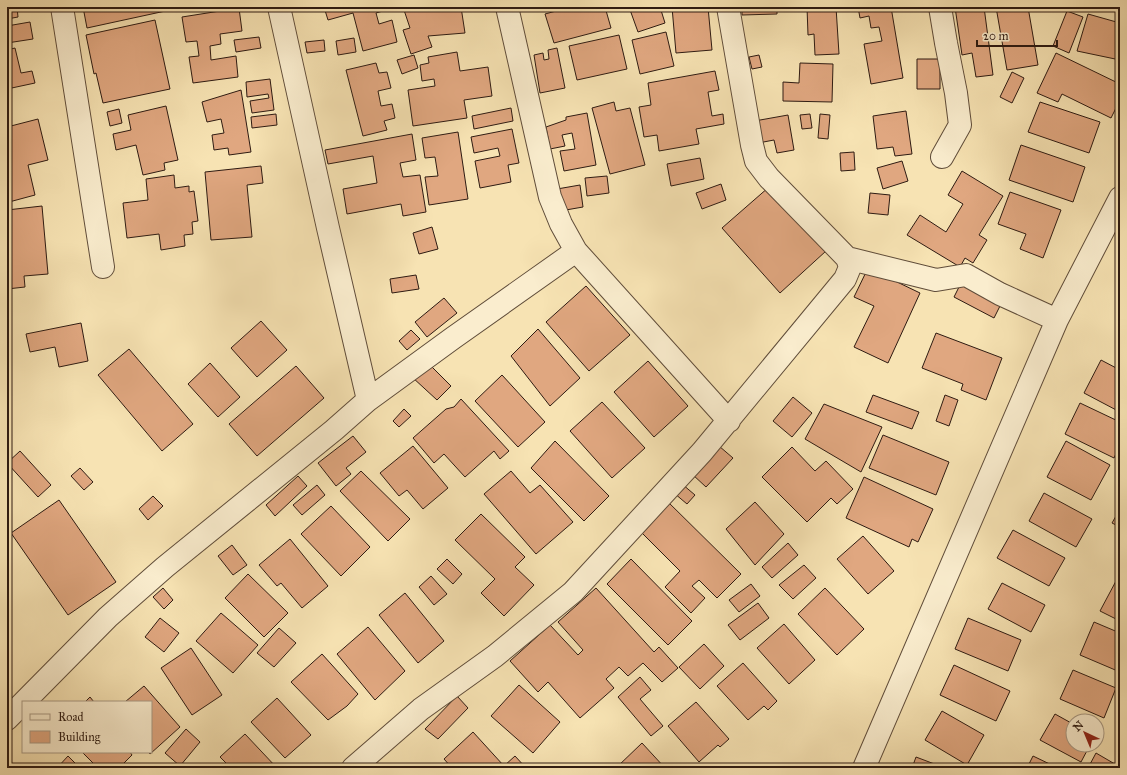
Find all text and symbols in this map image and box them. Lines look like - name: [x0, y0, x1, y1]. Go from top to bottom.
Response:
- scale bar: [977, 22, 1057, 48]
- text: 20 m: [983, 29, 1009, 43]
- legend: [22, 701, 152, 753]
- text: Road: [58, 710, 84, 724]
- north arrow: [1065, 713, 1105, 753]
- text: N: [1071, 718, 1087, 734]
- text: Building: [58, 730, 101, 745]

